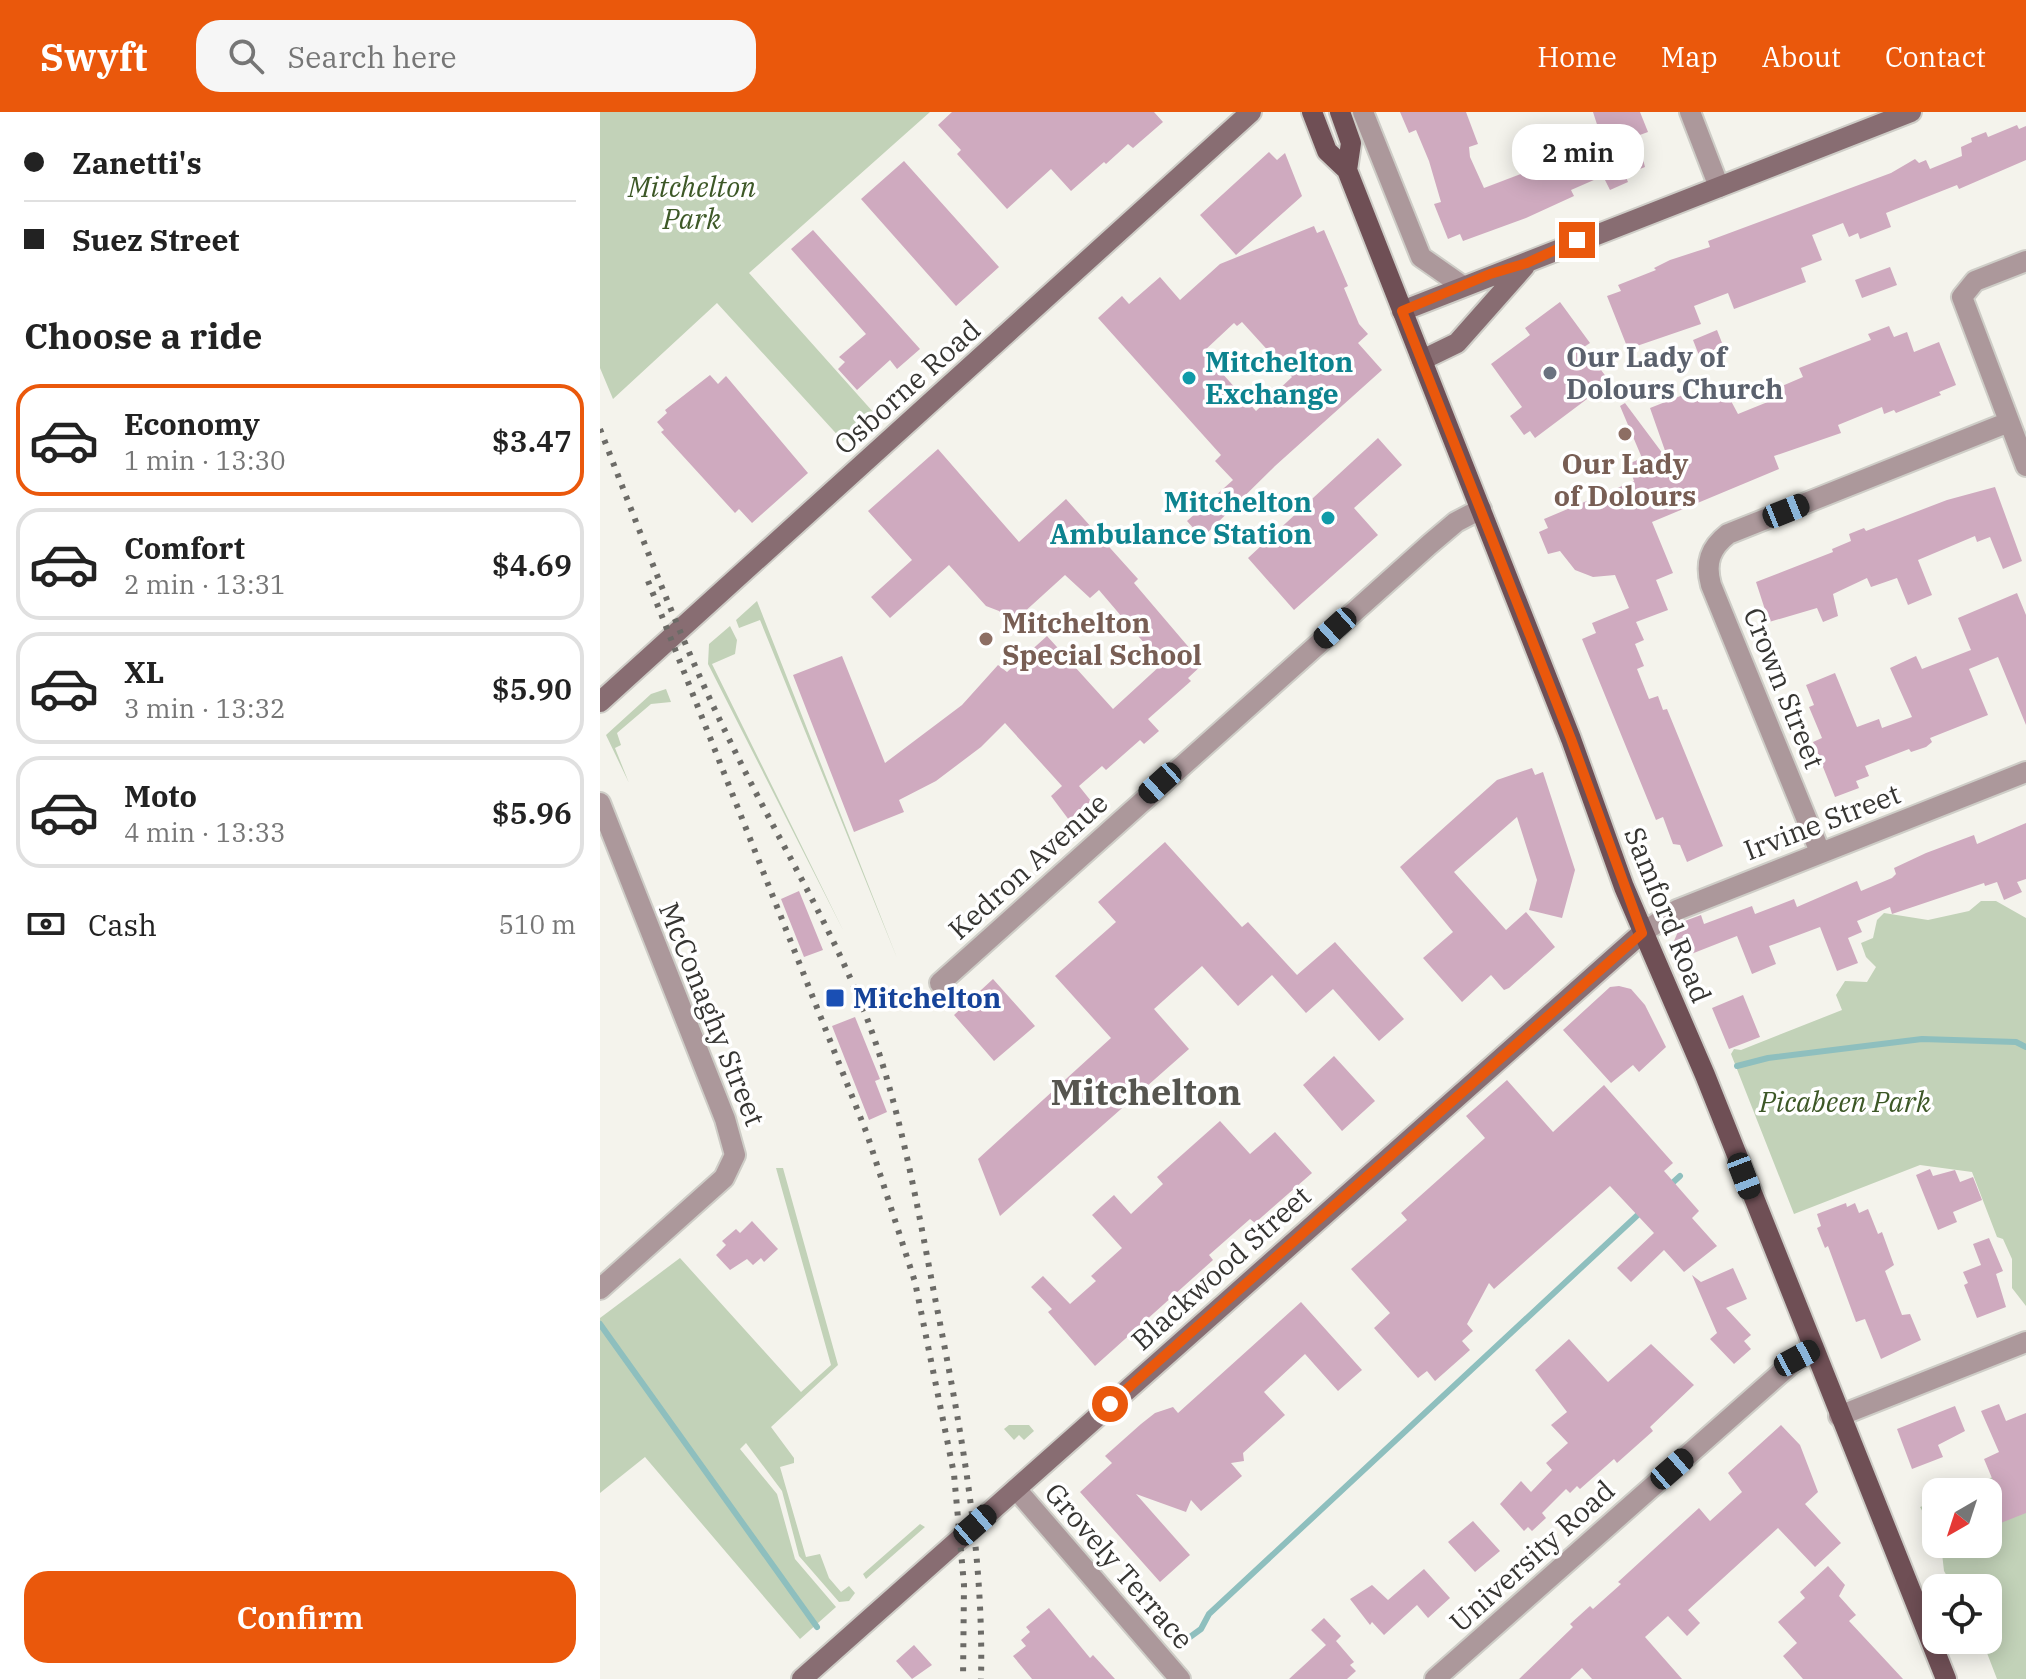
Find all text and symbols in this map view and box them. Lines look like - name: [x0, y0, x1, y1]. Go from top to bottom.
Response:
- search box: [196, 20, 756, 92]
- text: Swyft: [40, 32, 148, 81]
- icon: search: [224, 34, 268, 78]
- text: Search here: [288, 37, 457, 76]
- text: Home: [1537, 38, 1617, 75]
- text: Map: [1661, 38, 1718, 75]
- text: About: [1762, 38, 1841, 75]
- text: Contact: [1885, 38, 1986, 75]
- callout: 2 min: [1511, 124, 1643, 180]
- text: 2 min: [1542, 135, 1614, 169]
- text: Zanetti's: [72, 143, 202, 182]
- park label: Mitchelton Park: [627, 168, 756, 237]
- text: Suez Street: [72, 220, 240, 259]
- route end: [1559, 222, 1595, 258]
- street label: Osborne Road: [826, 311, 988, 462]
- text: Choose a ride: [24, 312, 263, 359]
- place label: Our Lady of Dolours Church: [1566, 338, 1783, 407]
- place label: Mitchelton Exchange: [1205, 343, 1353, 412]
- marker: Our Lady of Dolours Church: [1541, 364, 1559, 382]
- marker: Mitchelton Exchange: [1180, 369, 1198, 387]
- icon: car: [28, 404, 100, 476]
- text: Economy: [124, 404, 260, 443]
- text: $3.47: [492, 421, 572, 460]
- marker: Our Lady of Dolours: [1616, 425, 1634, 443]
- text: 1 min · 13:30: [124, 443, 286, 477]
- place label: Our Lady of Dolours: [1554, 445, 1696, 514]
- place label: Mitchelton Ambulance Station: [1050, 483, 1312, 552]
- car: [1759, 491, 1813, 531]
- marker: Mitchelton Ambulance Station: [1319, 509, 1337, 527]
- icon: car: [28, 528, 100, 600]
- text: Comfort: [124, 528, 245, 567]
- text: $4.69: [492, 545, 572, 584]
- text: 2 min · 13:31: [124, 567, 286, 601]
- street label: Crown Street: [1735, 602, 1834, 774]
- car: [1309, 603, 1361, 653]
- place label: Mitchelton Special School: [1002, 604, 1202, 673]
- marker: Mitchelton Special School: [977, 630, 995, 648]
- icon: car: [28, 652, 100, 724]
- text: XL: [124, 652, 164, 691]
- text: $5.90: [492, 669, 572, 708]
- text: 3 min · 13:32: [124, 691, 286, 725]
- car: [1134, 758, 1186, 808]
- street label: Irvine Street: [1738, 775, 1905, 868]
- icon: car: [28, 776, 100, 848]
- text: Moto: [124, 776, 197, 815]
- street label: Kedron Avenue: [940, 784, 1115, 947]
- text: $5.96: [492, 793, 572, 832]
- text: 4 min · 13:33: [124, 815, 286, 849]
- street label: Samford Road: [1616, 821, 1721, 1008]
- street label: McConaghy Street: [651, 897, 774, 1131]
- icon: cash: [24, 902, 68, 946]
- text: Cash: [88, 905, 157, 944]
- text: 510 m: [498, 907, 576, 941]
- place label: Mitchelton: [853, 979, 1001, 1016]
- marker: Mitchelton: [824, 987, 846, 1009]
- district label: Mitchelton: [1051, 1068, 1241, 1115]
- park label: Picabeen Park: [1758, 1083, 1931, 1120]
- car: [1724, 1149, 1764, 1203]
- street label: Blackwood Street: [1123, 1177, 1318, 1358]
- car: [1770, 1336, 1824, 1380]
- route start: [1092, 1386, 1128, 1422]
- car: [1646, 1444, 1698, 1494]
- street label: University Road: [1441, 1472, 1622, 1640]
- street label: Grovely Terrace: [1037, 1475, 1202, 1657]
- north arrow: [1922, 1478, 2002, 1558]
- map controls: [1922, 1478, 2002, 1654]
- car: [949, 1500, 1001, 1550]
- button: Confirm: [24, 1571, 576, 1663]
- button: locate: [1922, 1574, 2002, 1654]

